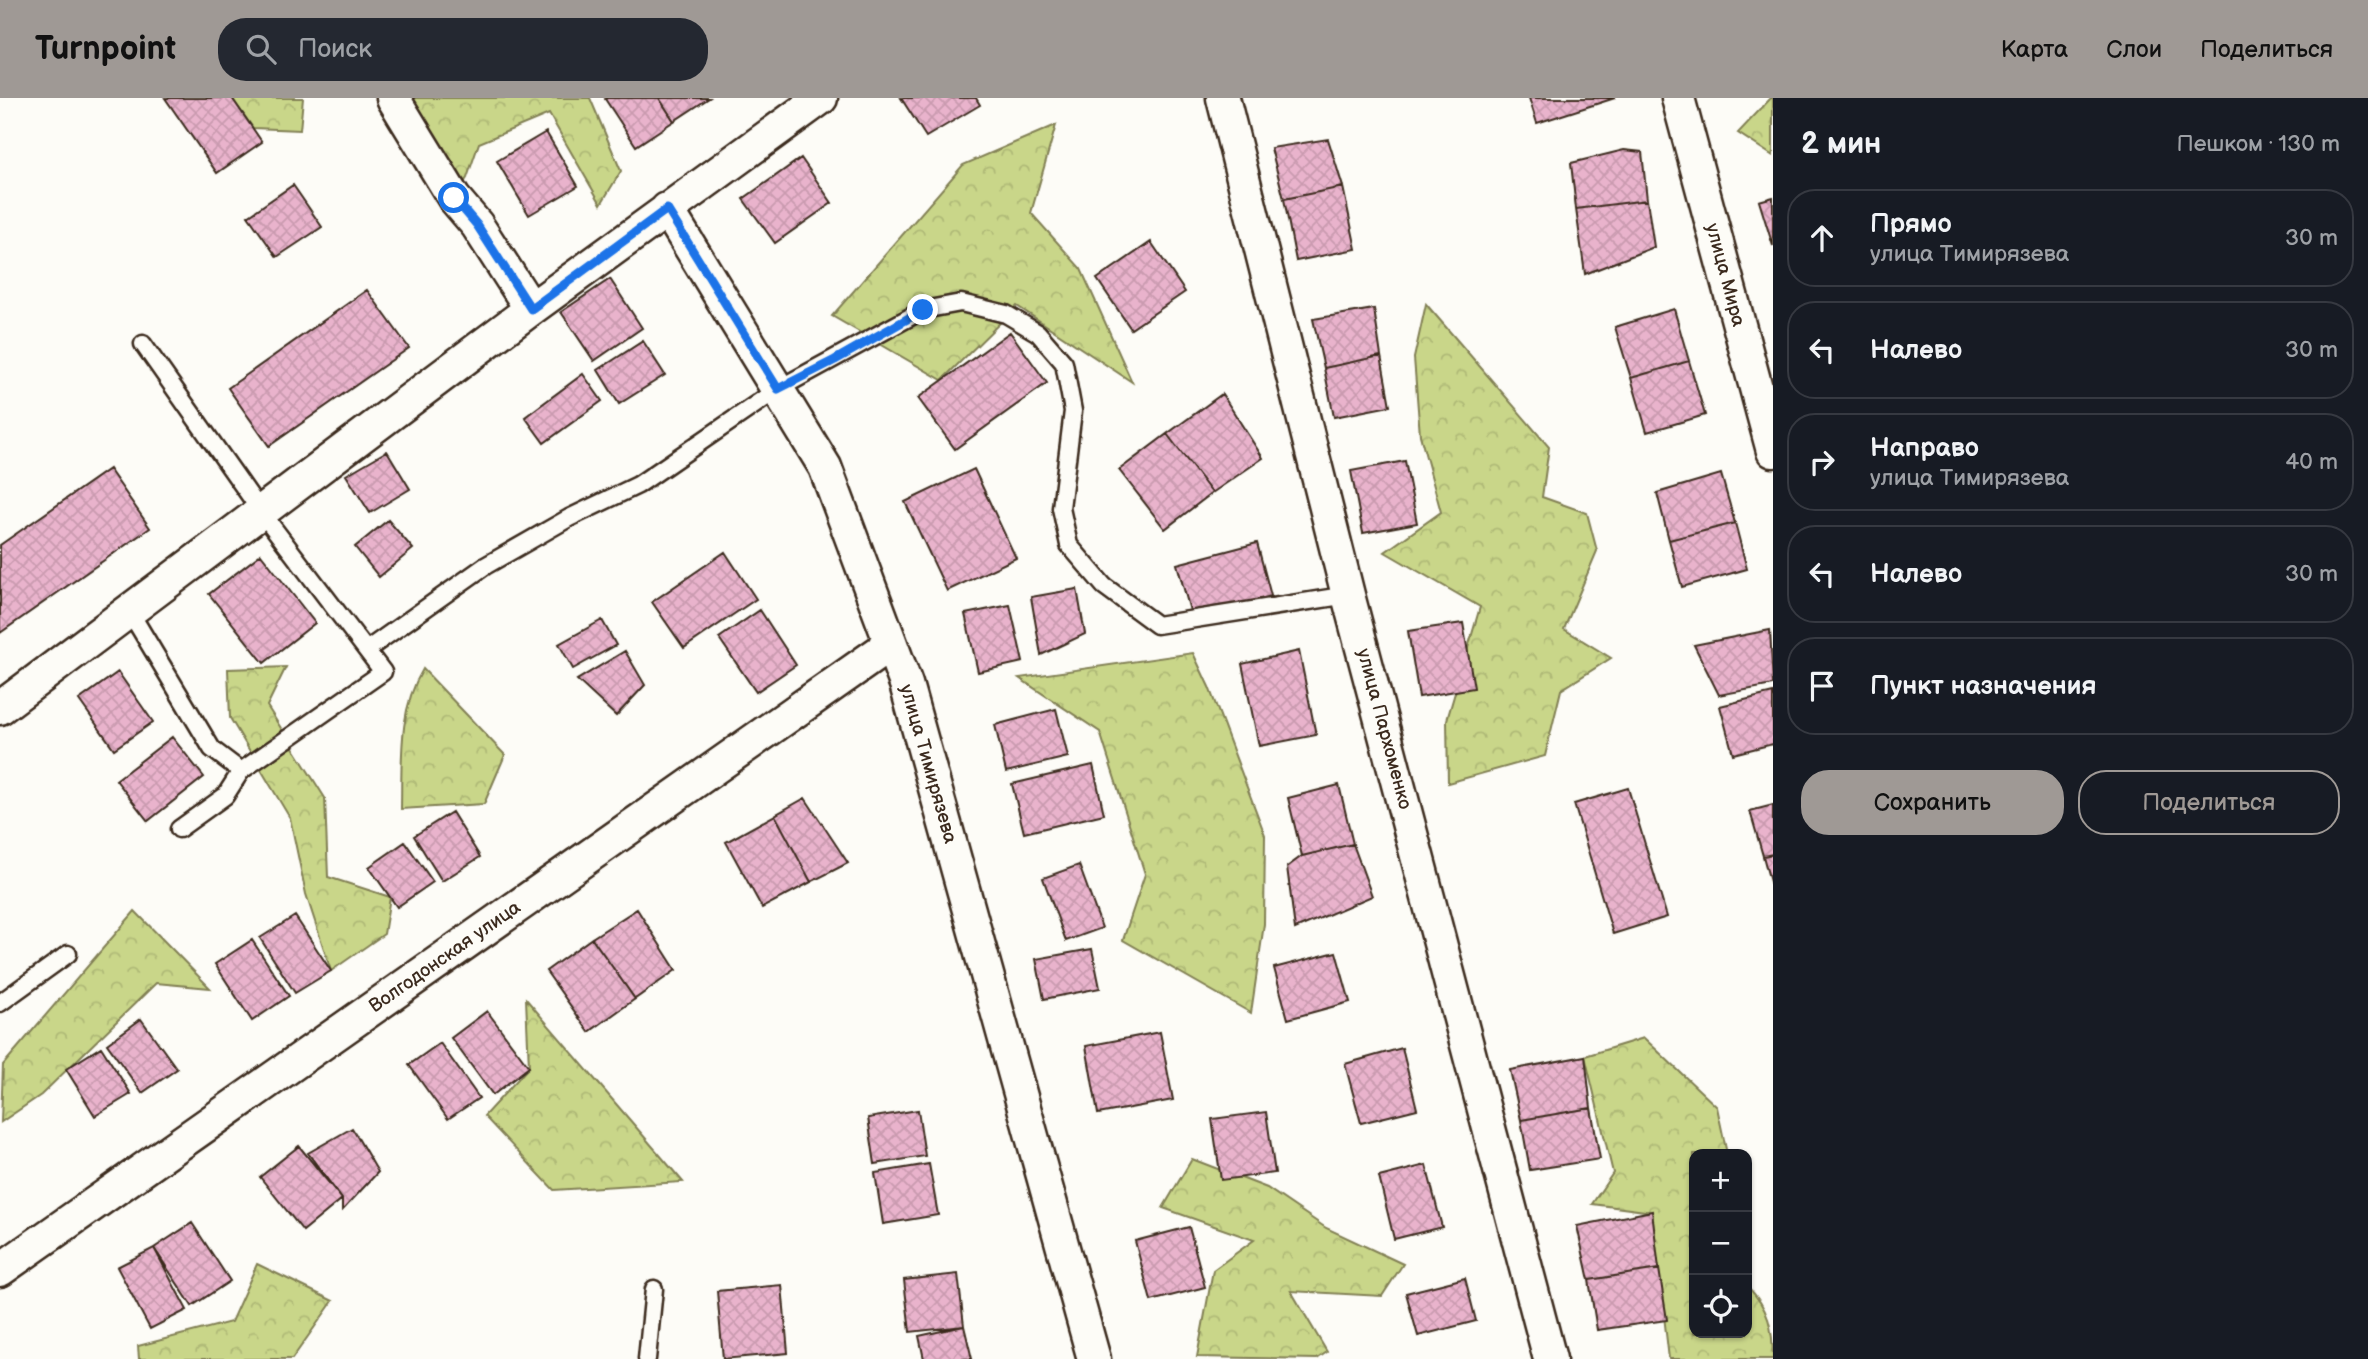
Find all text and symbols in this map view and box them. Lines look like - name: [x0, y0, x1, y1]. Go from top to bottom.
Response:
- search box: [218, 18, 708, 81]
- text: Turnpoint: [35, 29, 176, 69]
- icon: search: [242, 30, 280, 68]
- text: Поиск: [298, 34, 372, 65]
- text: Карта: [2001, 35, 2068, 64]
- text: Слои: [2106, 35, 2162, 64]
- text: Поделиться: [2200, 35, 2333, 64]
- text: 2 мин: [1801, 126, 1881, 162]
- text: Пешком · 130 m: [2176, 130, 2340, 158]
- route start: [438, 182, 469, 213]
- text: Прямо: [1870, 209, 1952, 240]
- icon: ahead: [1803, 219, 1841, 257]
- street label: улица Мира: [1700, 221, 1750, 329]
- text: 30 m: [2285, 224, 2338, 252]
- text: улица Тимирязева: [1870, 240, 2069, 268]
- route end: [907, 294, 938, 325]
- icon: left: [1803, 331, 1841, 369]
- text: Налево: [1870, 335, 1962, 366]
- text: 30 m: [2285, 336, 2338, 364]
- text: Направо: [1870, 433, 1979, 464]
- icon: right: [1803, 443, 1841, 481]
- text: 40 m: [2285, 448, 2338, 476]
- text: улица Тимирязева: [1870, 464, 2069, 492]
- icon: left: [1803, 555, 1841, 593]
- text: Налево: [1870, 559, 1962, 590]
- text: 30 m: [2285, 560, 2338, 588]
- street label: улица Пархоменко: [1351, 646, 1417, 812]
- icon: arrive: [1803, 667, 1841, 705]
- text: Пункт назначения: [1870, 671, 2096, 702]
- street label: улица Тимирязева: [894, 682, 962, 846]
- button: Сохранить: [1801, 770, 2064, 835]
- button: Поделиться: [2078, 770, 2340, 835]
- street label: Волгодонская улица: [365, 896, 525, 1018]
- map controls: [1689, 1149, 1752, 1338]
- button: +: [1689, 1149, 1752, 1212]
- button: −: [1689, 1212, 1752, 1275]
- button: locate: [1689, 1275, 1752, 1338]

